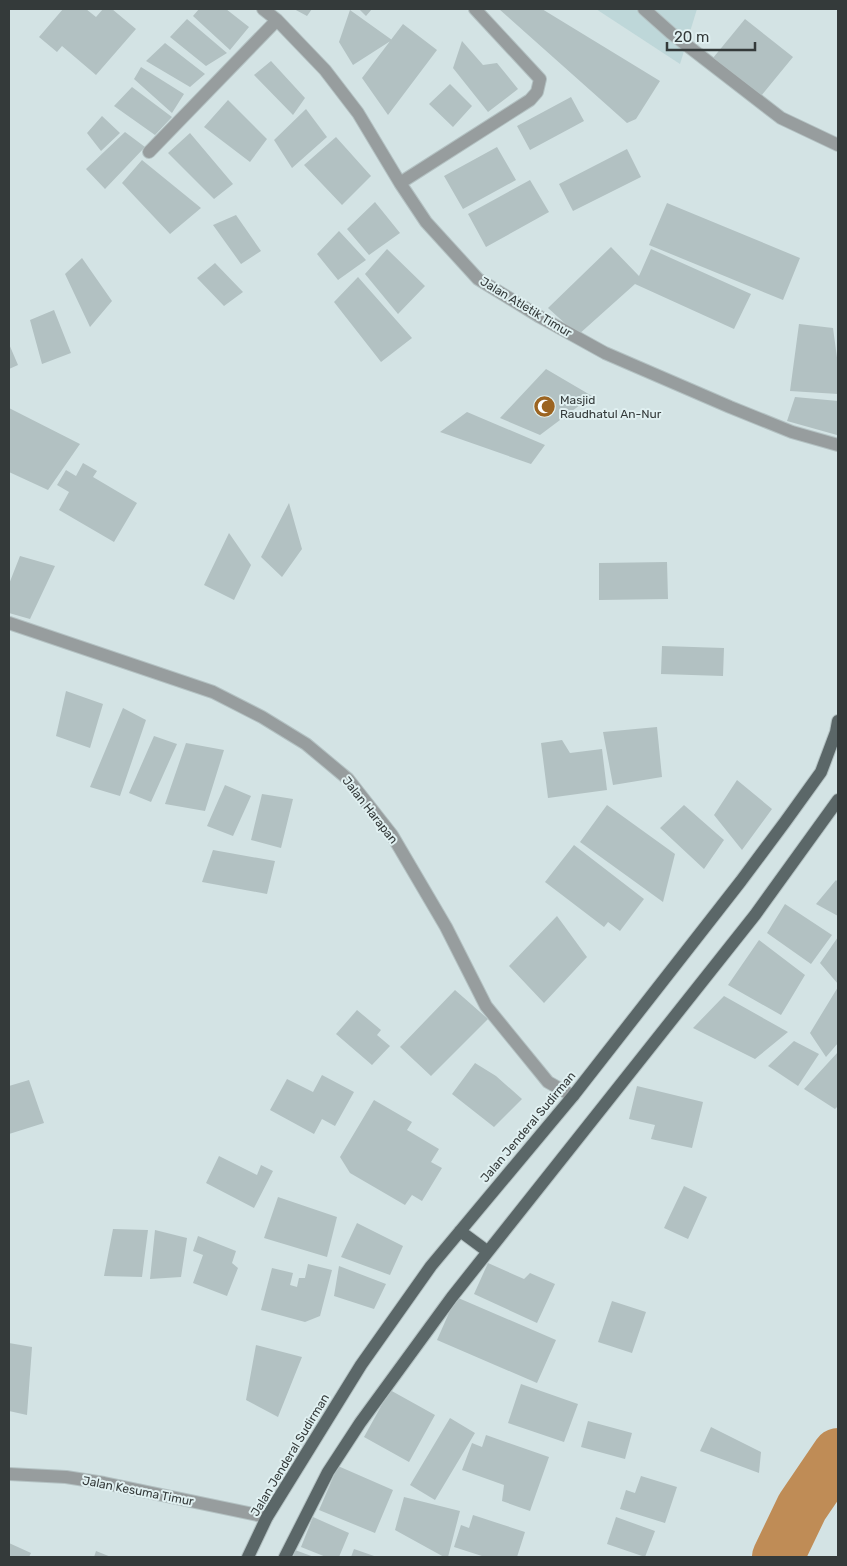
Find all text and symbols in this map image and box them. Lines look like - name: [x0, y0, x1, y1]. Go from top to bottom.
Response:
- scale bar: [667, 20, 754, 52]
- text: 20 m: [674, 28, 709, 46]
- street label: Jalan Atletik Timur: [478, 274, 575, 340]
- place label: Masjid Raudhatul An-Nur: [560, 393, 662, 421]
- mosque icon: Masjid Raudhatul An-Nur: [532, 395, 556, 419]
- street label: Jalan Harapan: [339, 774, 401, 846]
- street label: Jalan Jenderal Sudirman: [478, 1069, 578, 1185]
- street label: Jalan Jenderal Sudirman: [248, 1391, 332, 1519]
- street label: Jalan Kesuma Timur: [81, 1473, 195, 1509]

